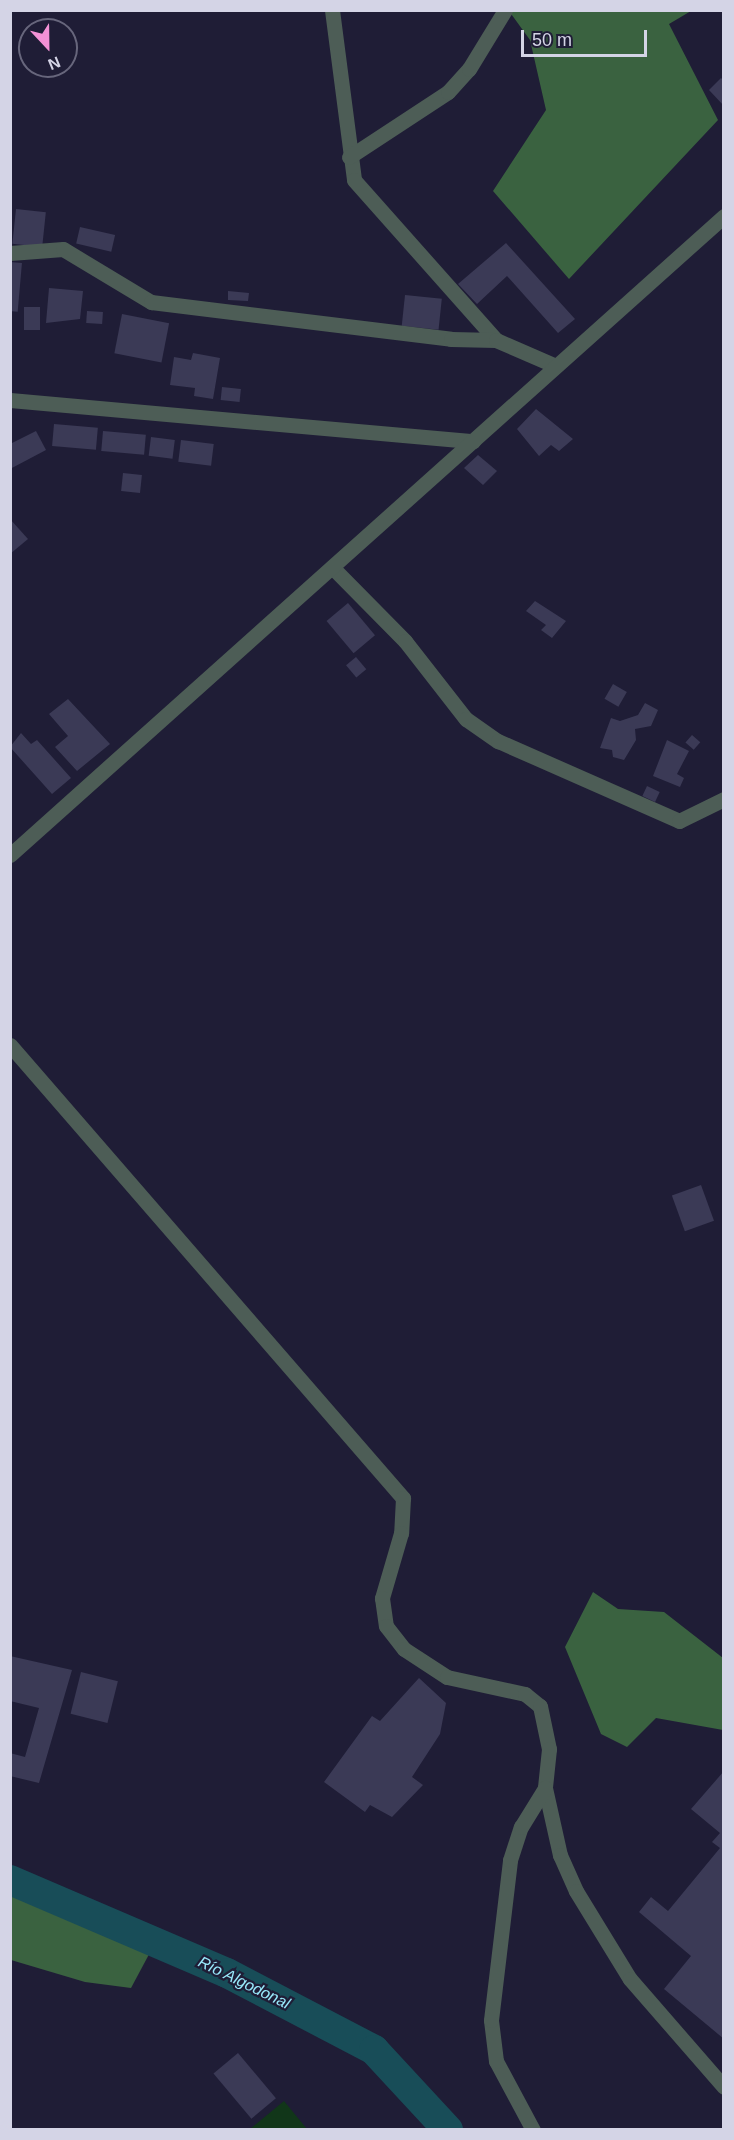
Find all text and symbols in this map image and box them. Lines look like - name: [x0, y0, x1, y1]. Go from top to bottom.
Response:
- north arrow: [18, 18, 78, 78]
- scale bar: [524, 18, 650, 56]
- text: 50 m: [532, 30, 572, 50]
- text: N: [46, 53, 63, 73]
- water label: Río Algodonal: [195, 1952, 293, 2014]

